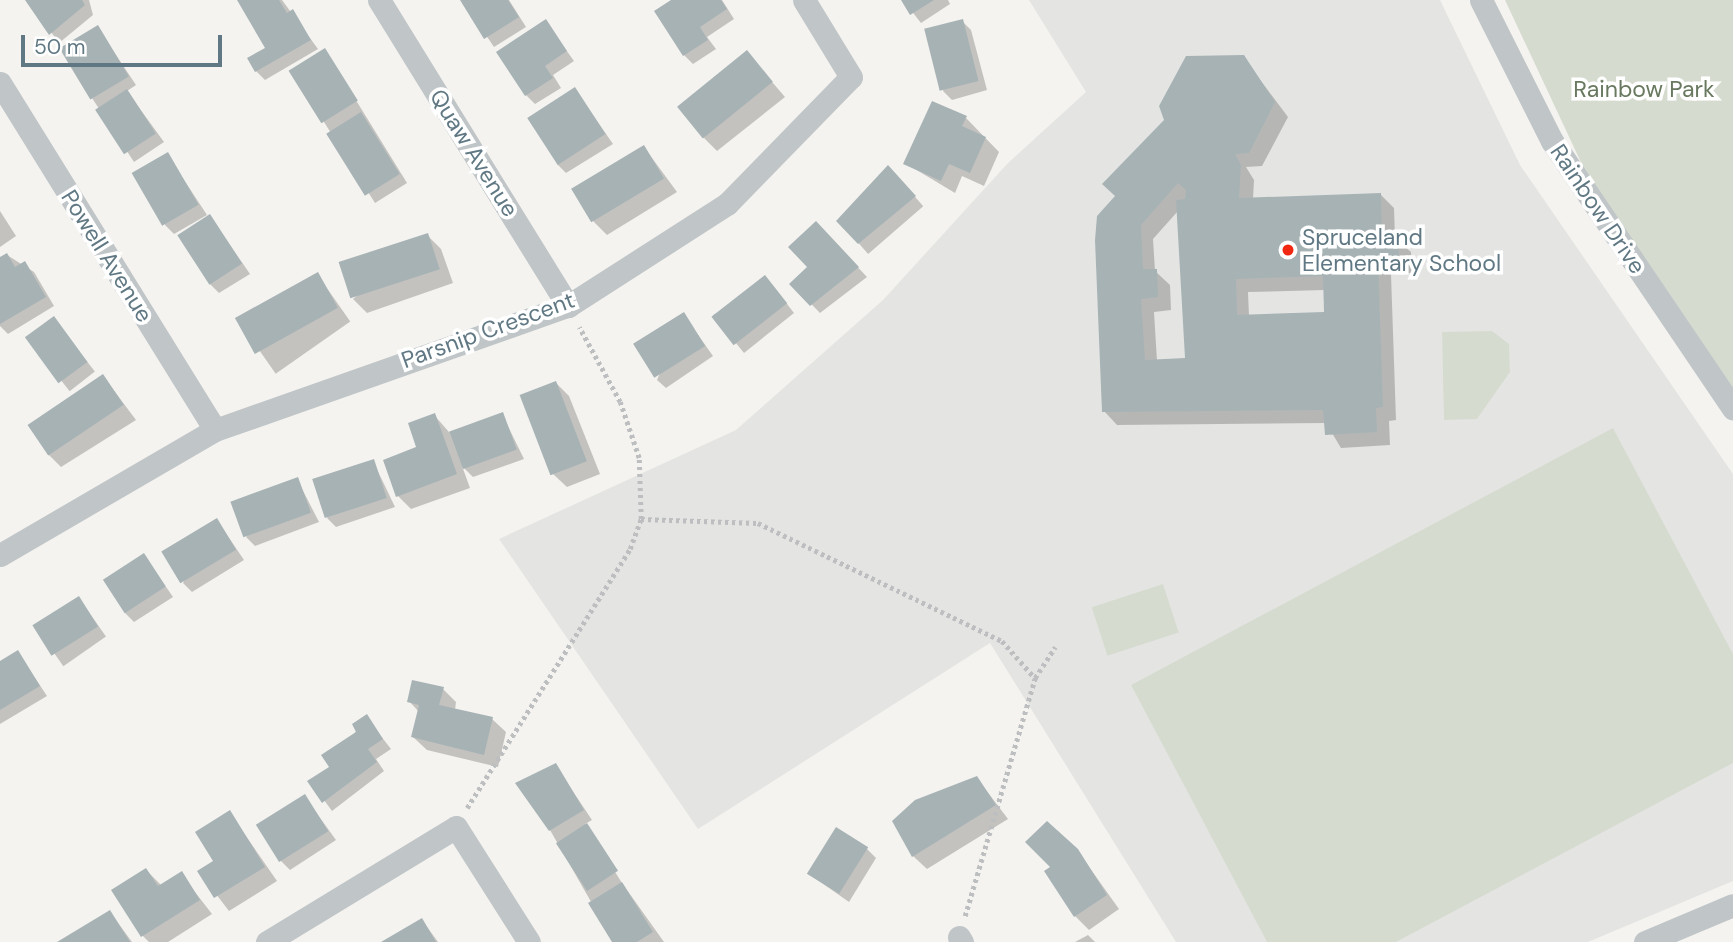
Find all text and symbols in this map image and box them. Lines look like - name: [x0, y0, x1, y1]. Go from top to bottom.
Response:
- scale bar: [24, 21, 226, 65]
- text: 50 m: [34, 33, 85, 61]
- park label: Rainbow Park: [1573, 75, 1715, 103]
- street label: Quaw Avenue: [424, 84, 524, 222]
- street label: Rainbow Drive: [1545, 139, 1651, 279]
- street label: Powell Avenue: [55, 185, 159, 327]
- place label: Spruceland Elementary School: [1302, 223, 1501, 277]
- marker: Spruceland Elementary School: [1280, 242, 1296, 258]
- street label: Parsnip Crescent: [398, 286, 578, 374]

